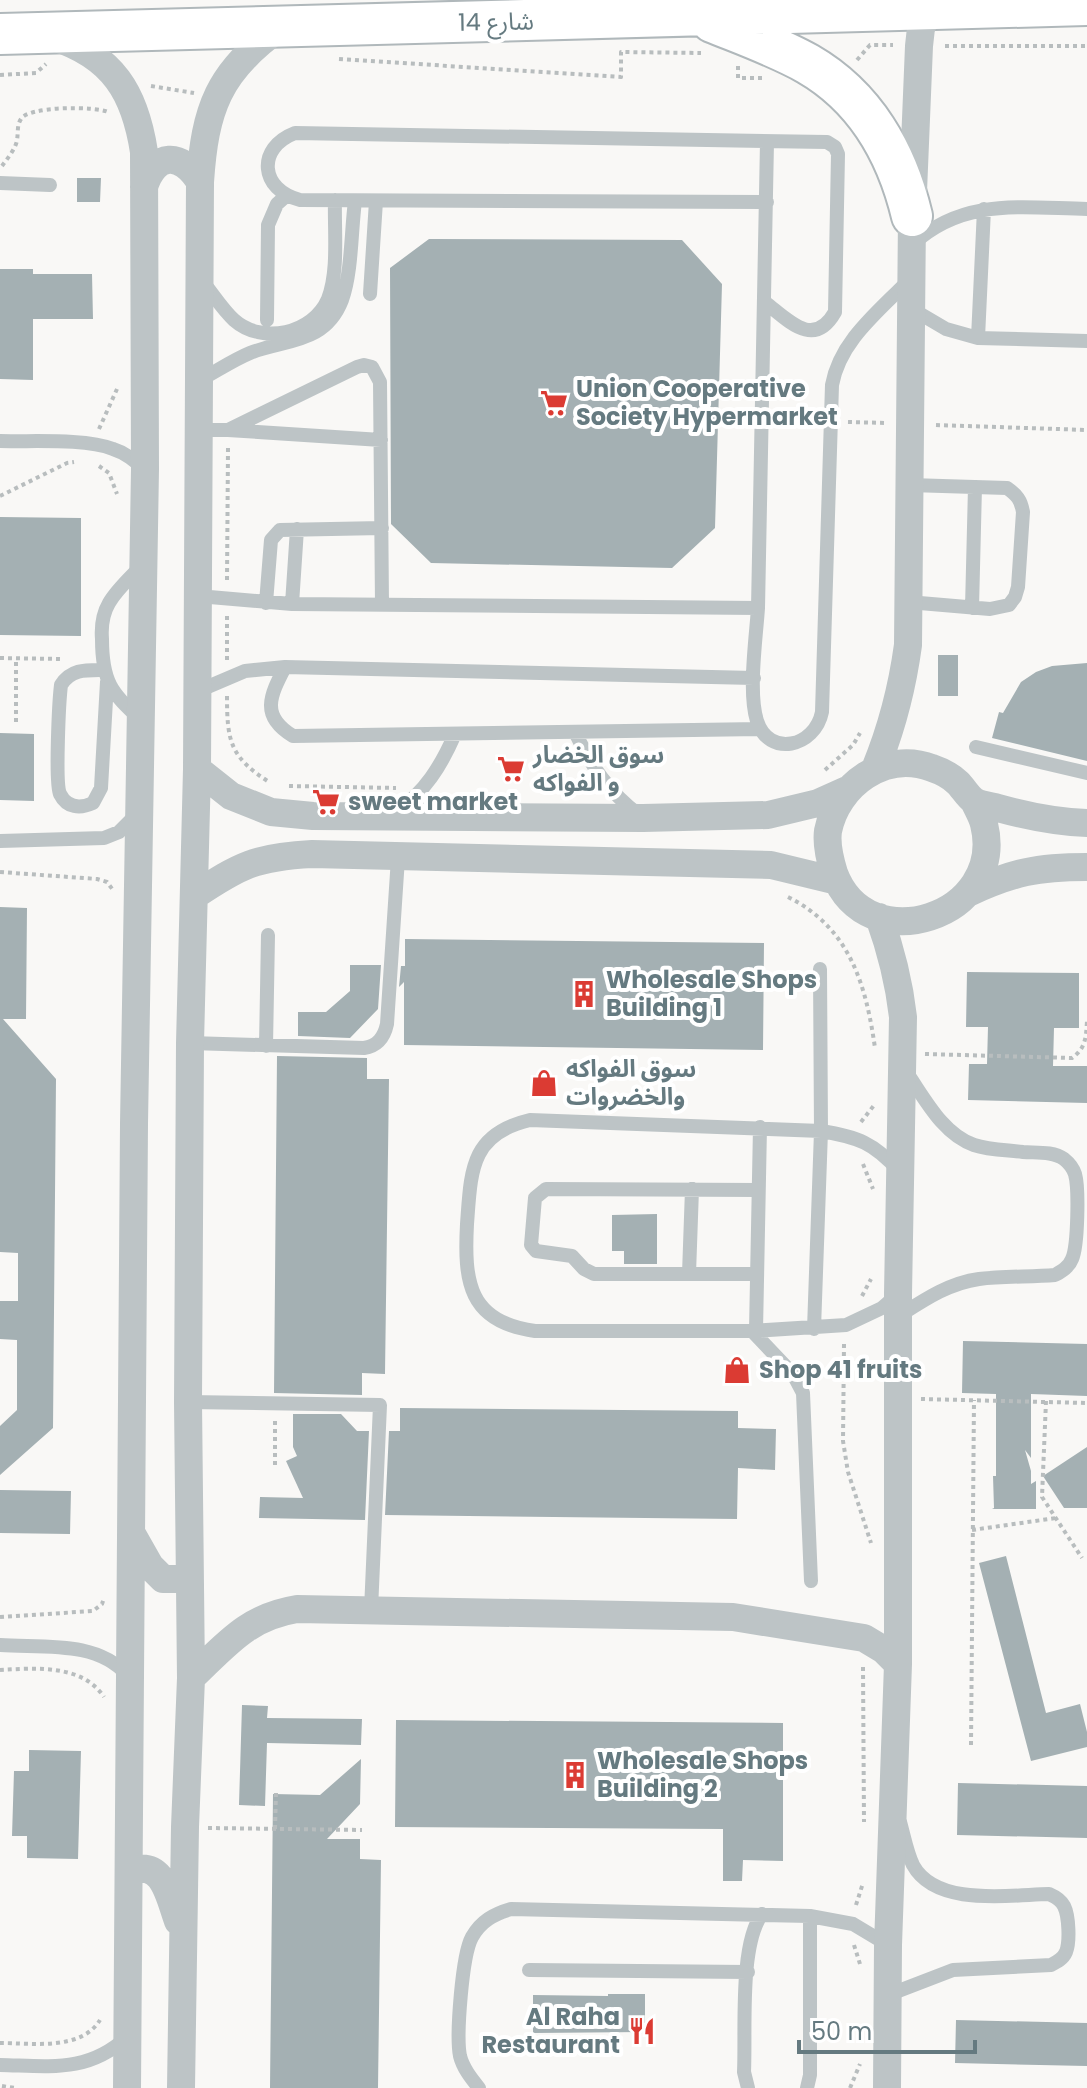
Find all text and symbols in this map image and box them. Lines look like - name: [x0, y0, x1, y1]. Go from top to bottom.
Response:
- street label: شارع 14: [458, 4, 534, 40]
- place label: Union Cooperative Society Hypermarket: [576, 372, 838, 433]
- supermarket icon: Union Cooperative Society Hypermarket: [539, 388, 569, 418]
- place label: سوق الخضار و الفواكه: [532, 738, 664, 799]
- supermarket icon: سوق الخضار و الفواكه: [496, 754, 526, 784]
- place label: sweet market: [348, 785, 518, 818]
- supermarket icon: sweet market: [311, 787, 341, 817]
- place label: Wholesale Shops Building 1: [606, 963, 817, 1024]
- building icon: Wholesale Shops Building 1: [569, 979, 599, 1009]
- place label: سوق الفواكه والخضروات: [566, 1052, 696, 1113]
- shop icon: سوق الفواكه والخضروات: [529, 1068, 559, 1098]
- place label: Shop 41 fruits: [759, 1353, 922, 1386]
- shop icon: Shop 41 fruits: [722, 1355, 752, 1385]
- place label: Wholesale Shops Building 2: [597, 1744, 808, 1805]
- building icon: Wholesale Shops Building 2: [560, 1760, 590, 1790]
- place label: Al Raha Restaurant: [481, 2000, 620, 2061]
- scale bar: [799, 2004, 975, 2054]
- text: 50 m: [811, 2015, 872, 2048]
- restaurant icon: Al Raha Restaurant: [627, 2016, 657, 2046]

